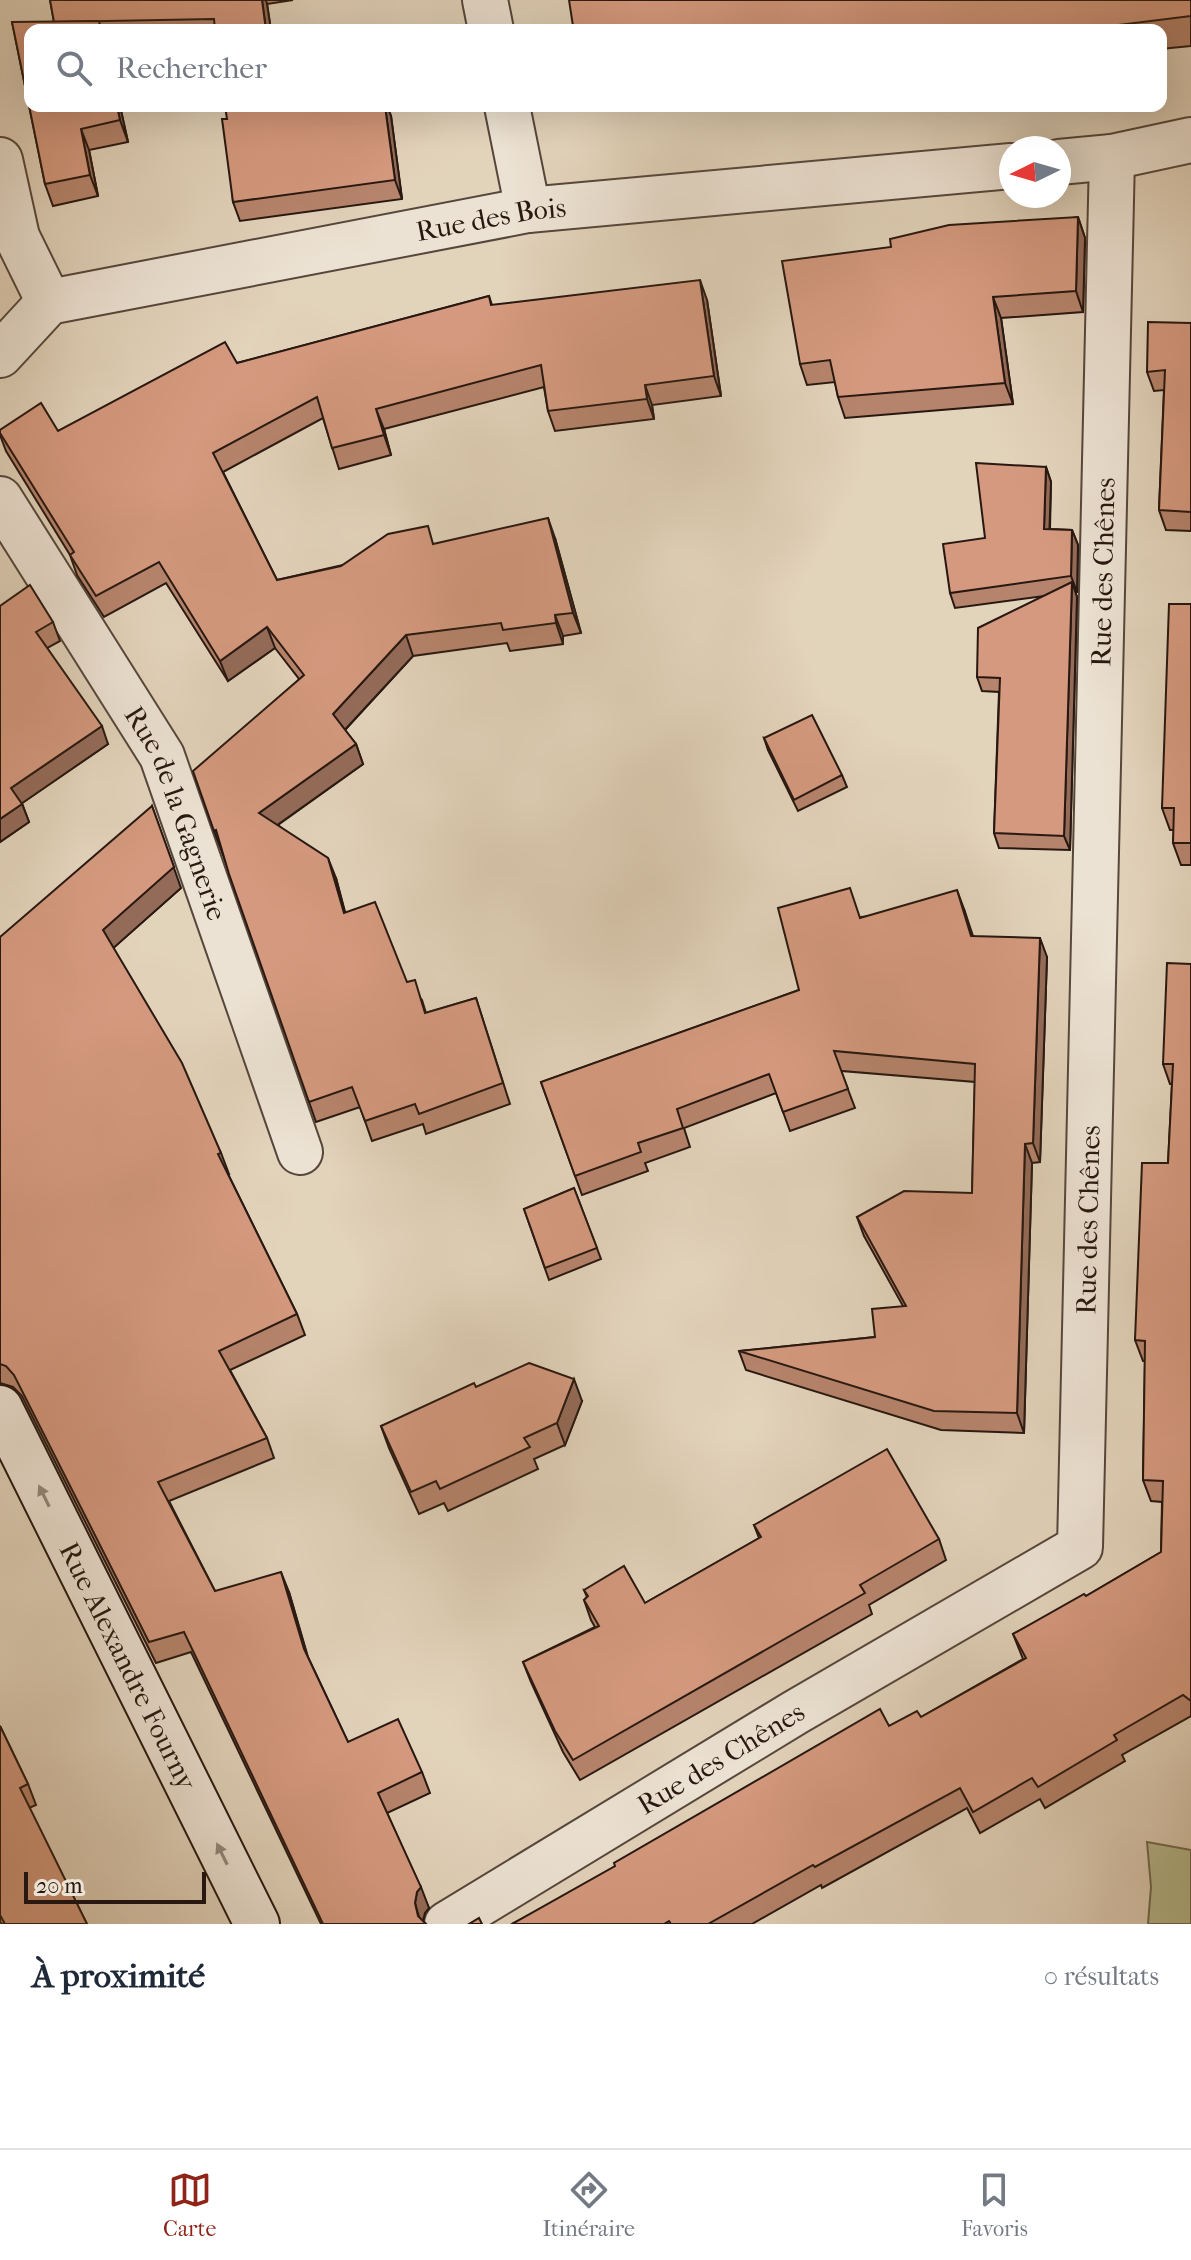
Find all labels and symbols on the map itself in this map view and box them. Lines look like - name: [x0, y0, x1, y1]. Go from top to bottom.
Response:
- north arrow: [999, 136, 1071, 208]
- street label: Rue des Bois: [413, 191, 567, 248]
- street label: Rue des Chênes: [1084, 477, 1122, 667]
- street label: Rue de la Gagnerie: [118, 700, 234, 925]
- street label: Rue des Chênes: [1069, 1125, 1107, 1315]
- one-way arrow: [38, 1484, 51, 1507]
- street label: Rue Alexandre Fourny: [52, 1537, 204, 1796]
- street label: Rue des Chênes: [631, 1695, 810, 1822]
- one-way arrow: [216, 1843, 229, 1866]
- scale bar: [24, 1868, 206, 1904]

